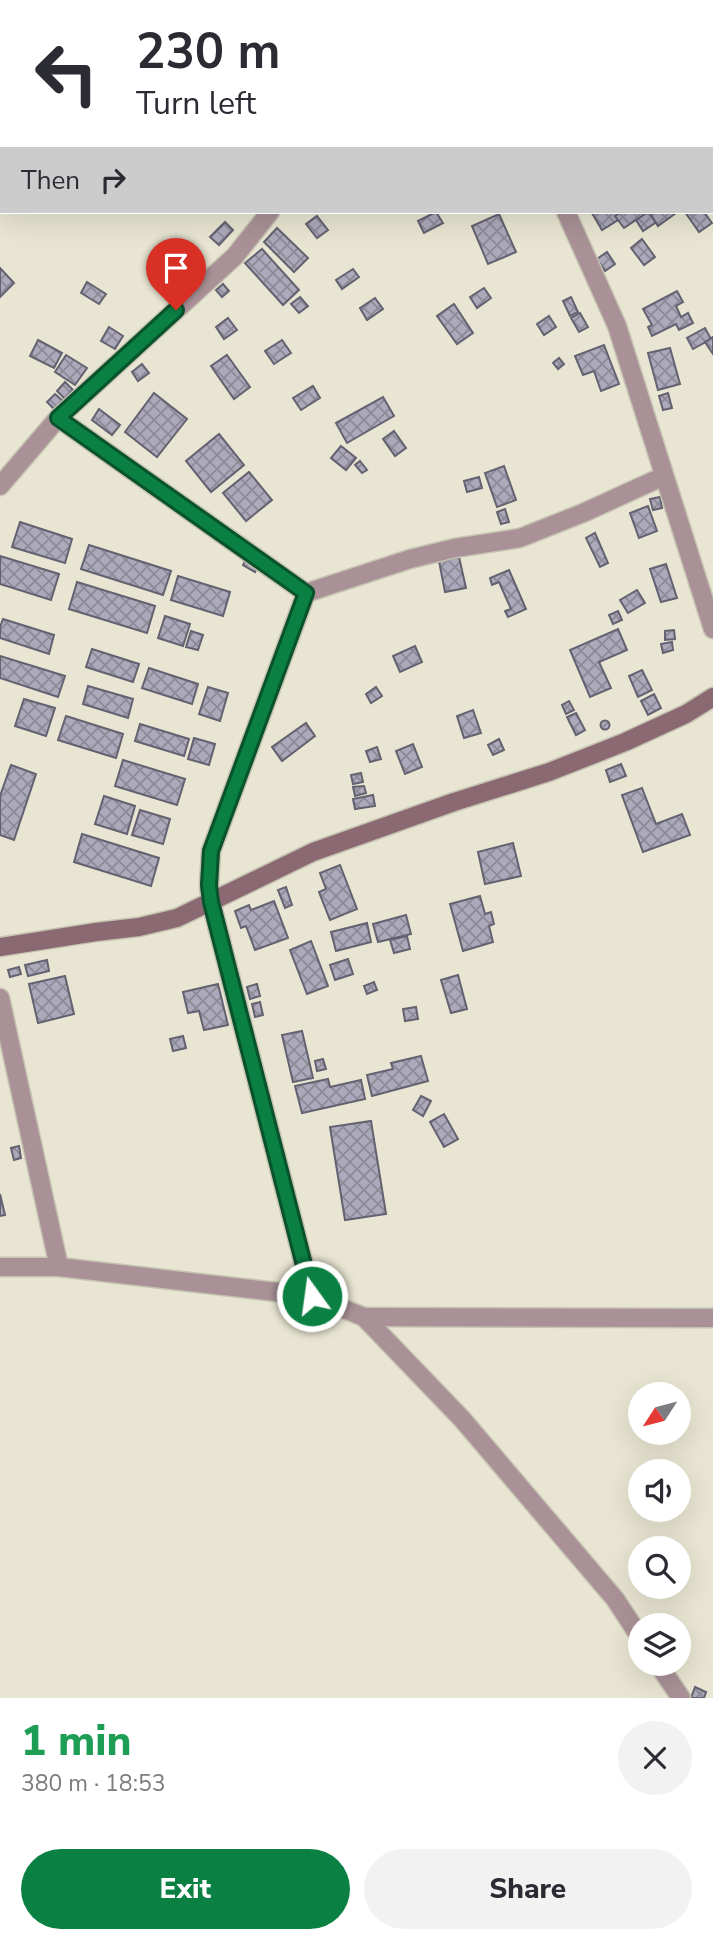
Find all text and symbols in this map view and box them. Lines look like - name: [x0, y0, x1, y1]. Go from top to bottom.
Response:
- text: 230 m: [136, 18, 280, 85]
- icon: left: [21, 28, 112, 119]
- text: Turn left: [136, 82, 256, 125]
- icon: right: [94, 161, 132, 199]
- text: Then: [21, 163, 80, 198]
- pin: [146, 238, 206, 310]
- icon: arrive: [157, 249, 195, 287]
- position arrow: [275, 1259, 349, 1333]
- north arrow: [628, 1382, 691, 1446]
- map controls: [628, 1382, 691, 1676]
- button: sound: [628, 1459, 691, 1522]
- button: search: [628, 1536, 691, 1599]
- button: layers: [628, 1613, 691, 1676]
- text: 1 min: [21, 1713, 131, 1770]
- button: close: [618, 1721, 692, 1795]
- text: 380 m · 18:53: [21, 1768, 166, 1799]
- button: Exit: [21, 1849, 350, 1929]
- button: Share: [364, 1849, 692, 1929]

